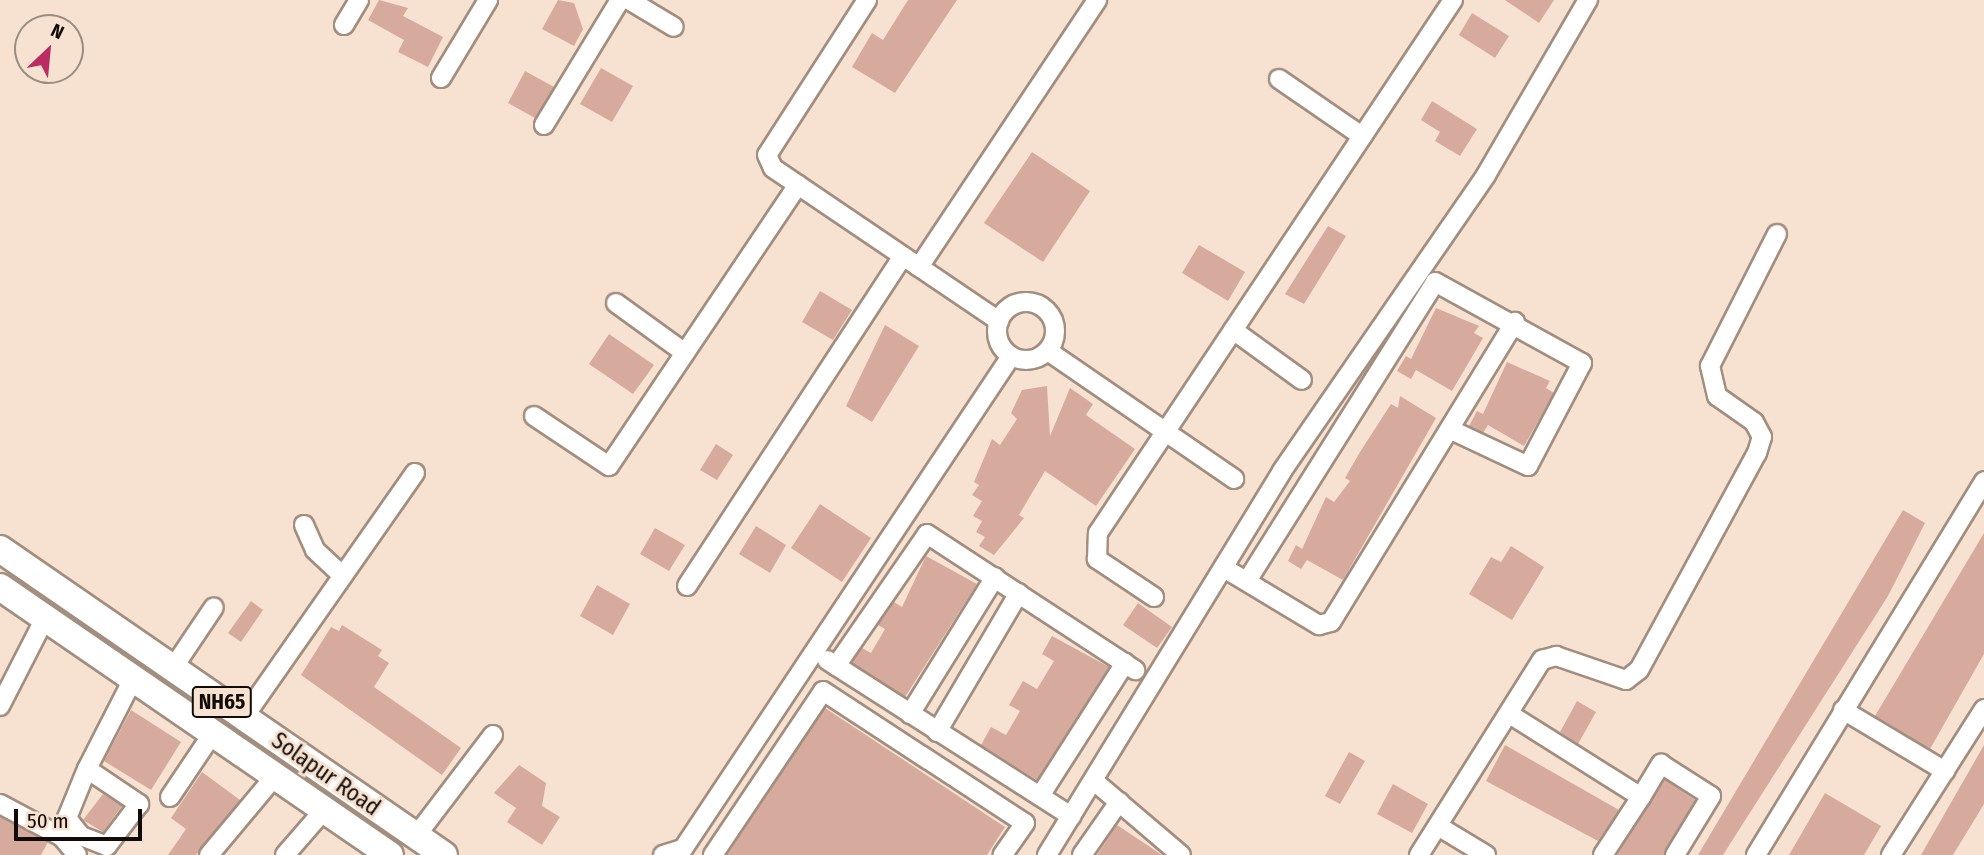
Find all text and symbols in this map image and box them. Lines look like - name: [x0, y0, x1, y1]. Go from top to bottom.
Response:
- north arrow: [14, 14, 84, 84]
- text: N: [47, 19, 68, 44]
- road number: NH65: [190, 684, 254, 720]
- street label: Solapur Road: [266, 727, 386, 821]
- scale bar: [18, 796, 145, 840]
- text: 50 m: [27, 808, 69, 834]

